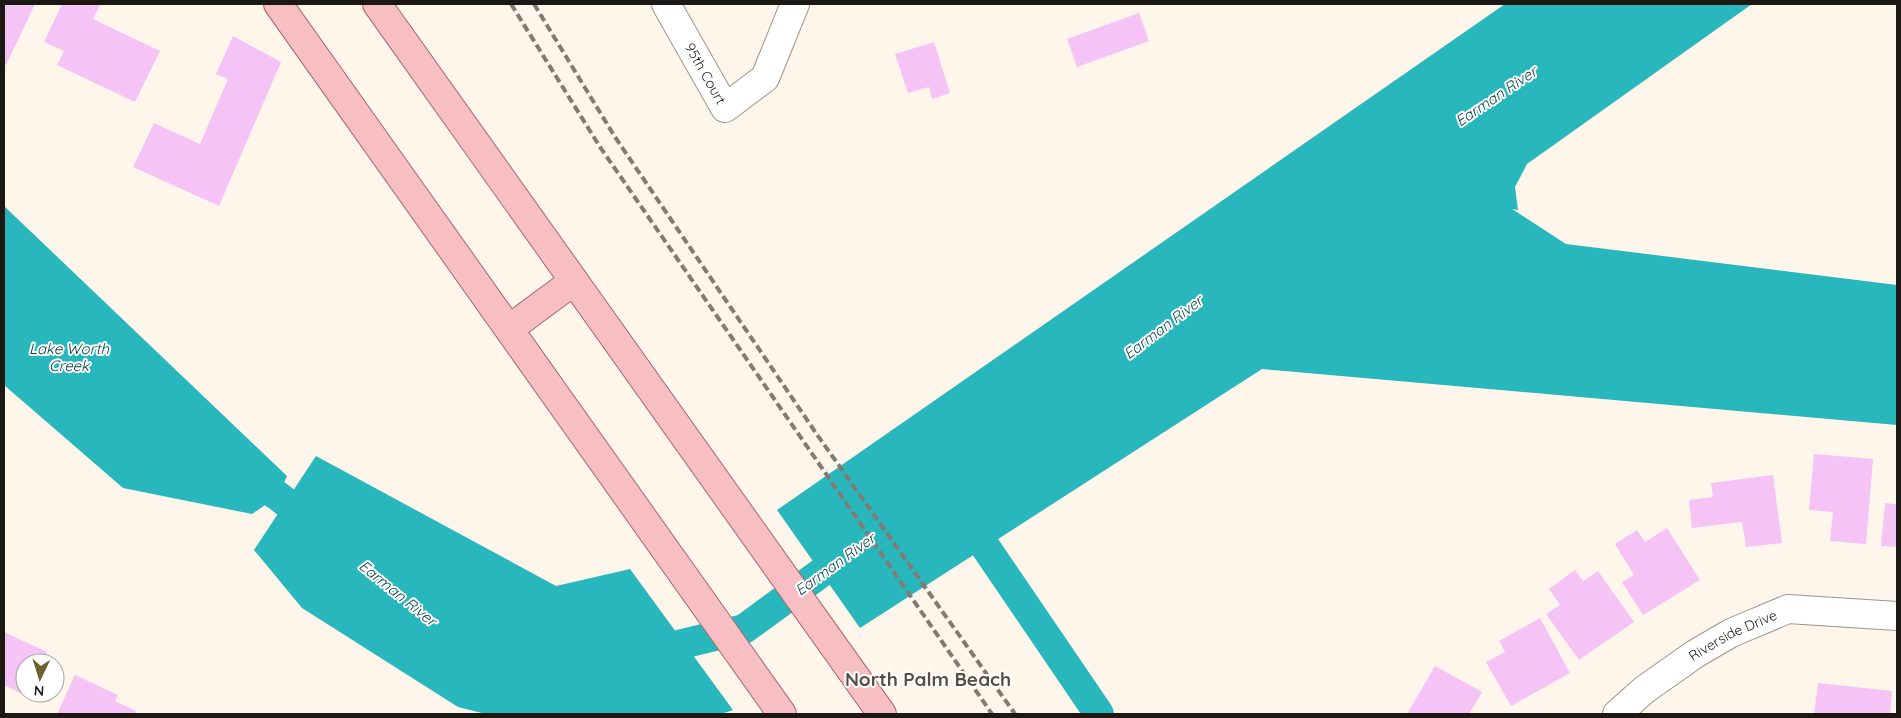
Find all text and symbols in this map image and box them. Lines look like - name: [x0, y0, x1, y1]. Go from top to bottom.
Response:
- street label: 95th Court: [681, 40, 730, 108]
- water label: Earman River: [1452, 61, 1542, 130]
- water label: Earman River: [1120, 290, 1208, 363]
- water label: Lake Worth Creek: [29, 339, 109, 375]
- water label: Earman River: [791, 527, 881, 599]
- water label: Earman River: [355, 556, 442, 631]
- street label: Riverside Drive: [1685, 606, 1780, 665]
- north arrow: [15, 653, 65, 703]
- district label: North Palm Beach: [845, 667, 1011, 691]
- text: N: [33, 682, 45, 700]

